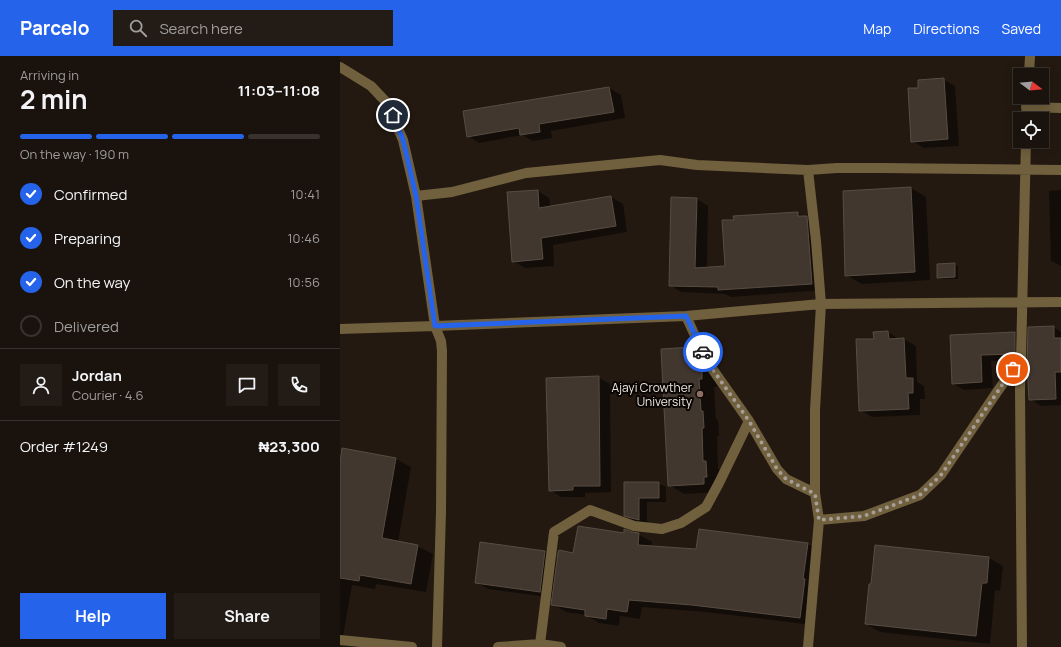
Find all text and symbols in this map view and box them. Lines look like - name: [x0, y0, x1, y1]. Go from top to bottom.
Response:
- search box: [113, 10, 393, 46]
- text: Parcelo: [20, 15, 89, 41]
- icon: search: [127, 17, 149, 39]
- text: Search here: [159, 18, 243, 39]
- text: Map: [863, 19, 891, 38]
- text: Directions: [913, 19, 980, 38]
- text: Saved: [1002, 19, 1041, 38]
- text: Arriving in: [20, 66, 79, 84]
- north arrow: [1013, 68, 1049, 104]
- map controls: [1013, 68, 1049, 148]
- text: 11:03–11:08: [238, 80, 320, 101]
- text: 2 min: [20, 81, 88, 117]
- pin: [376, 98, 410, 132]
- icon: home: [382, 104, 404, 126]
- button: locate: [1013, 112, 1049, 148]
- text: On the way · 190 m: [20, 145, 129, 163]
- icon: check: [20, 183, 42, 205]
- text: Confirmed: [54, 184, 127, 205]
- text: 10:41: [290, 185, 320, 203]
- icon: check: [20, 227, 42, 249]
- text: Preparing: [54, 228, 121, 249]
- text: 10:46: [287, 229, 320, 247]
- icon: check: [20, 271, 42, 293]
- text: On the way: [54, 272, 130, 293]
- text: 10:56: [288, 273, 320, 291]
- text: Delivered: [54, 316, 119, 337]
- courier: [683, 332, 723, 372]
- icon: car: [692, 341, 714, 363]
- pin: [996, 352, 1030, 386]
- icon: bag: [1002, 358, 1024, 380]
- button: person: [20, 364, 62, 406]
- button: chat: [226, 364, 268, 406]
- button: phone: [278, 364, 320, 406]
- text: Jordan: [72, 365, 122, 386]
- place label: Ajayi Crowther University: [611, 379, 693, 410]
- text: Courier · 4.6: [72, 386, 144, 404]
- marker: Ajayi Crowther University: [695, 389, 705, 399]
- text: Order #1249: [20, 436, 108, 457]
- text: ₦23,300: [258, 436, 320, 457]
- button: Help: [20, 593, 166, 639]
- button: Share: [174, 593, 320, 639]

